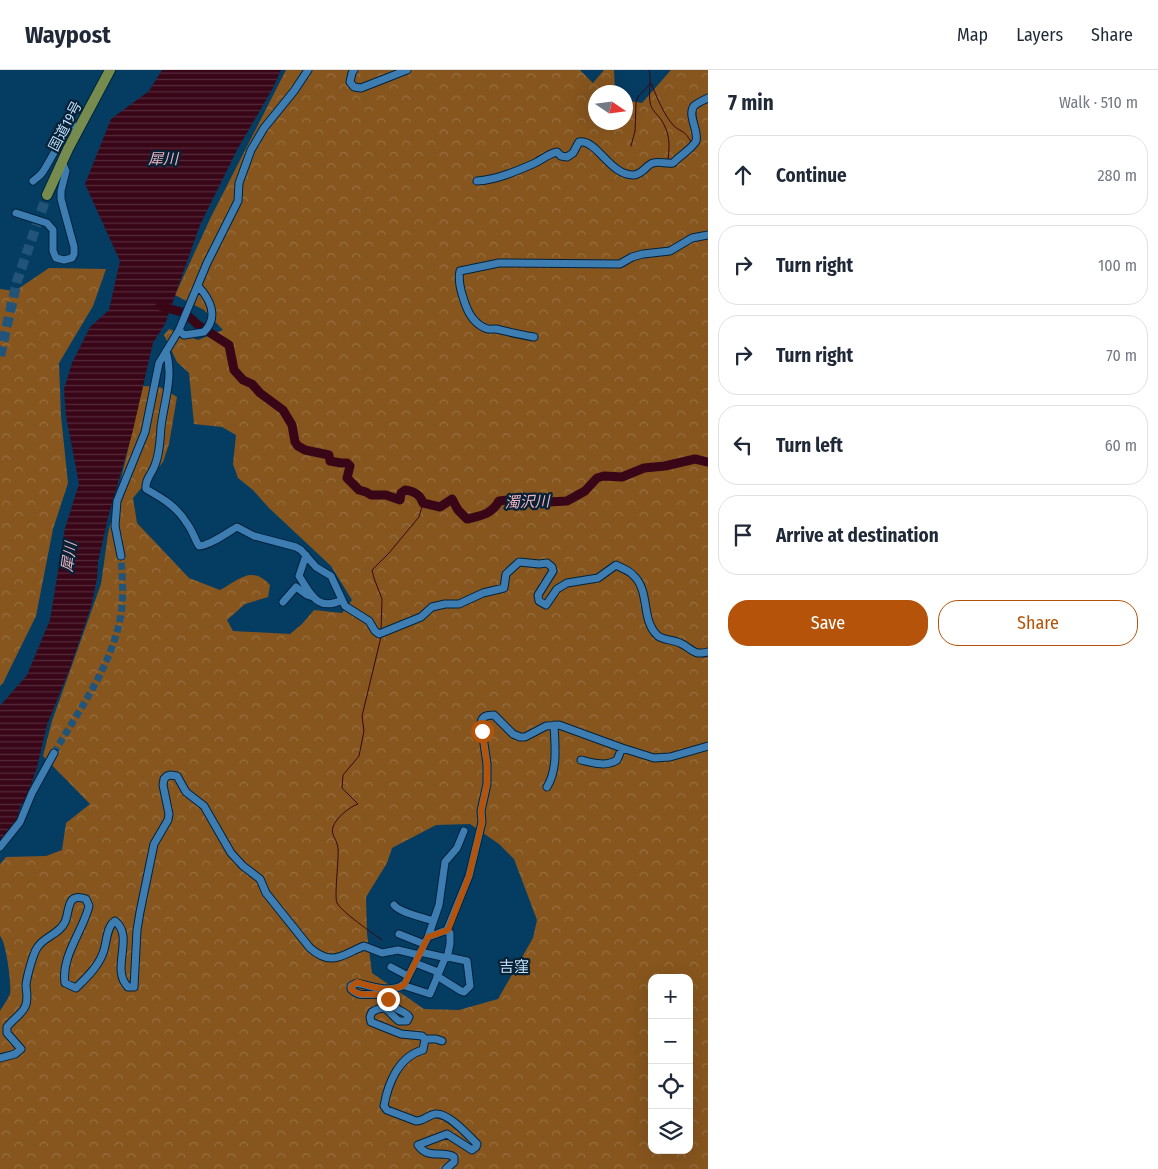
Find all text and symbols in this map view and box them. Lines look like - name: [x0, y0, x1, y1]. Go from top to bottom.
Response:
- text: Waypost: [25, 21, 111, 49]
- text: Map: [957, 24, 988, 46]
- text: Layers: [1016, 24, 1063, 46]
- text: Share: [1091, 24, 1133, 46]
- north arrow: [588, 85, 633, 130]
- text: 7 min: [728, 90, 774, 116]
- text: Walk · 510 m: [1059, 93, 1138, 112]
- street label: 国道19号: [45, 98, 86, 154]
- water label: 犀川: [148, 150, 180, 168]
- icon: ahead: [729, 161, 757, 189]
- text: Continue: [776, 164, 847, 187]
- text: 280 m: [1098, 166, 1137, 185]
- icon: right: [729, 251, 757, 279]
- text: Turn right: [776, 254, 853, 277]
- text: 100 m: [1098, 256, 1137, 275]
- icon: right: [729, 341, 757, 369]
- text: Turn right: [776, 344, 853, 367]
- text: 70 m: [1106, 346, 1137, 365]
- icon: left: [729, 431, 757, 459]
- text: Turn left: [776, 434, 843, 457]
- text: 60 m: [1105, 436, 1137, 455]
- water label: 濁沢川: [504, 492, 552, 512]
- icon: arrive: [729, 521, 757, 549]
- text: Arrive at destination: [776, 524, 939, 547]
- water label: 犀川: [58, 539, 80, 573]
- button: Save: [728, 600, 928, 646]
- button: Share: [938, 600, 1138, 646]
- route start: [471, 720, 494, 743]
- district label: 吉窪: [499, 958, 529, 976]
- map controls: [648, 974, 693, 1154]
- button: +: [648, 974, 693, 1019]
- route end: [377, 988, 400, 1011]
- button: −: [648, 1019, 693, 1064]
- button: locate: [648, 1064, 693, 1109]
- button: layers: [648, 1109, 693, 1154]

